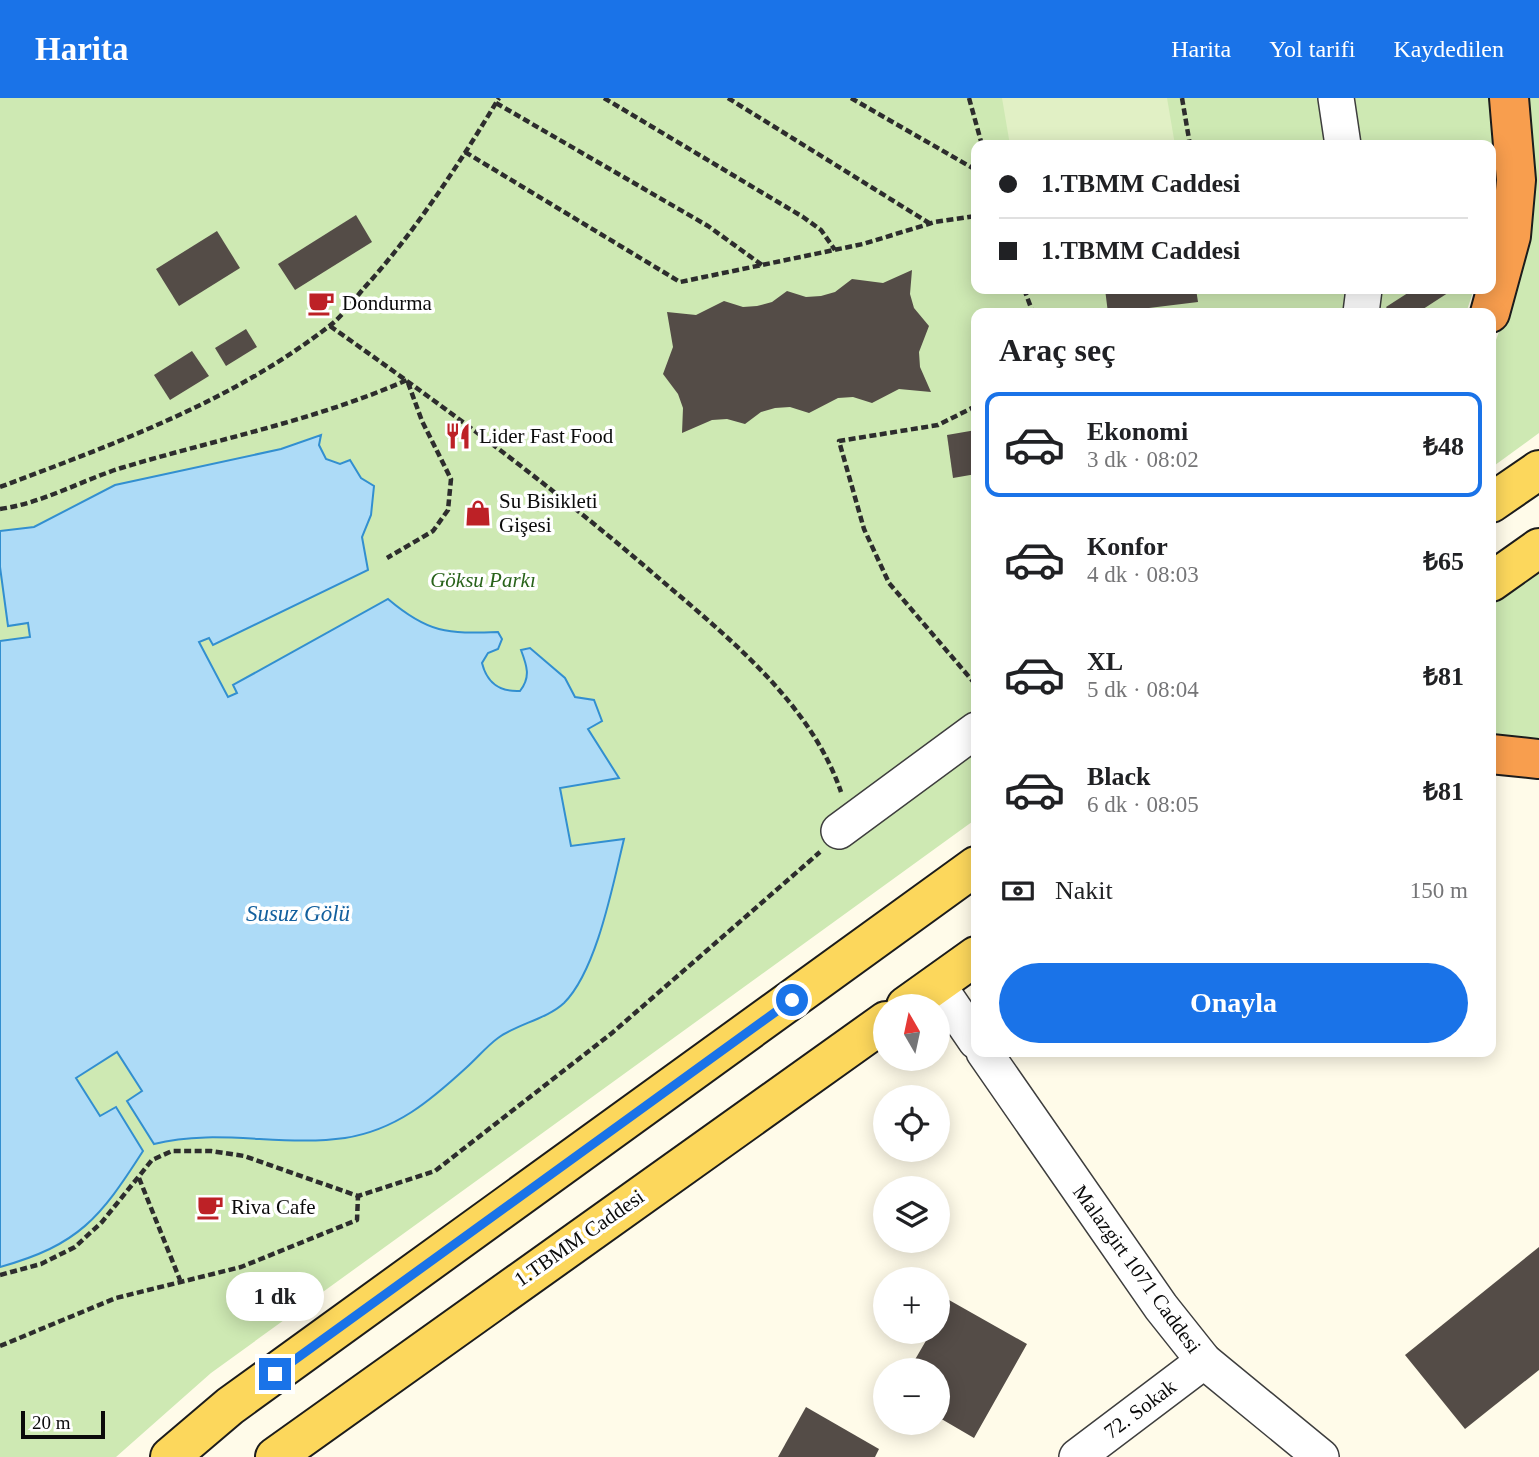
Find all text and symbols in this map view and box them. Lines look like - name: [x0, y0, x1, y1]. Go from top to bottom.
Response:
- text: Harita: [35, 31, 128, 67]
- text: Harita: [1171, 36, 1231, 62]
- text: Yol tarifi: [1269, 36, 1355, 62]
- text: Kaydedilen: [1393, 36, 1504, 62]
- text: 1.TBMM Caddesi: [1041, 169, 1240, 198]
- text: 1.TBMM Caddesi: [1041, 236, 1240, 265]
- cafe icon: Dondurma: [306, 288, 336, 318]
- place label: Dondurma: [342, 291, 432, 315]
- text: Araç seç: [999, 332, 1115, 368]
- icon: car: [1003, 413, 1066, 476]
- text: Ekonomi: [1087, 417, 1188, 446]
- restaurant icon: Lider Fast Food: [443, 421, 473, 451]
- place label: Lider Fast Food: [479, 424, 614, 448]
- text: ₺48: [1423, 432, 1464, 461]
- text: 3 dk · 08:02: [1087, 447, 1199, 472]
- place label: Su Bisikleti Gişesi: [499, 489, 598, 537]
- shop icon: Su Bisikleti Gişesi: [463, 498, 493, 528]
- icon: car: [1003, 528, 1066, 591]
- text: Konfor: [1087, 532, 1168, 561]
- text: ₺65: [1423, 547, 1464, 576]
- text: 4 dk · 08:03: [1087, 562, 1199, 587]
- park label: Göksu Parkı: [430, 568, 536, 592]
- icon: car: [1003, 643, 1066, 706]
- text: XL: [1087, 647, 1123, 676]
- text: ₺81: [1423, 662, 1464, 691]
- text: 5 dk · 08:04: [1087, 677, 1199, 702]
- icon: car: [1003, 758, 1066, 821]
- text: Black: [1087, 762, 1151, 791]
- text: ₺81: [1423, 777, 1464, 806]
- text: 6 dk · 08:05: [1087, 792, 1199, 817]
- icon: cash: [999, 872, 1037, 910]
- text: Nakit: [1055, 876, 1113, 905]
- text: 150 m: [1410, 878, 1468, 903]
- water label: Susuz Gölü: [246, 901, 350, 926]
- button: Onayla: [999, 963, 1468, 1043]
- route start: [776, 984, 808, 1016]
- north arrow: [873, 994, 950, 1071]
- map controls: [873, 994, 950, 1435]
- button: locate: [873, 1085, 950, 1162]
- button: layers: [873, 1176, 950, 1253]
- street label: Malazgirt 1071 Caddesi: [1068, 1180, 1206, 1358]
- street label: 1.TBMM Caddesi: [510, 1184, 649, 1292]
- cafe icon: Riva Cafe: [195, 1192, 225, 1222]
- place label: Riva Cafe: [231, 1195, 316, 1219]
- button: +: [873, 1267, 950, 1344]
- callout: 1 dk: [226, 1272, 324, 1322]
- text: 1 dk: [254, 1284, 296, 1309]
- route end: [259, 1358, 291, 1390]
- button: −: [873, 1358, 950, 1435]
- street label: 72. Sokak: [1099, 1374, 1181, 1444]
- scale bar: [21, 1408, 105, 1440]
- text: 20 m: [32, 1412, 71, 1433]

